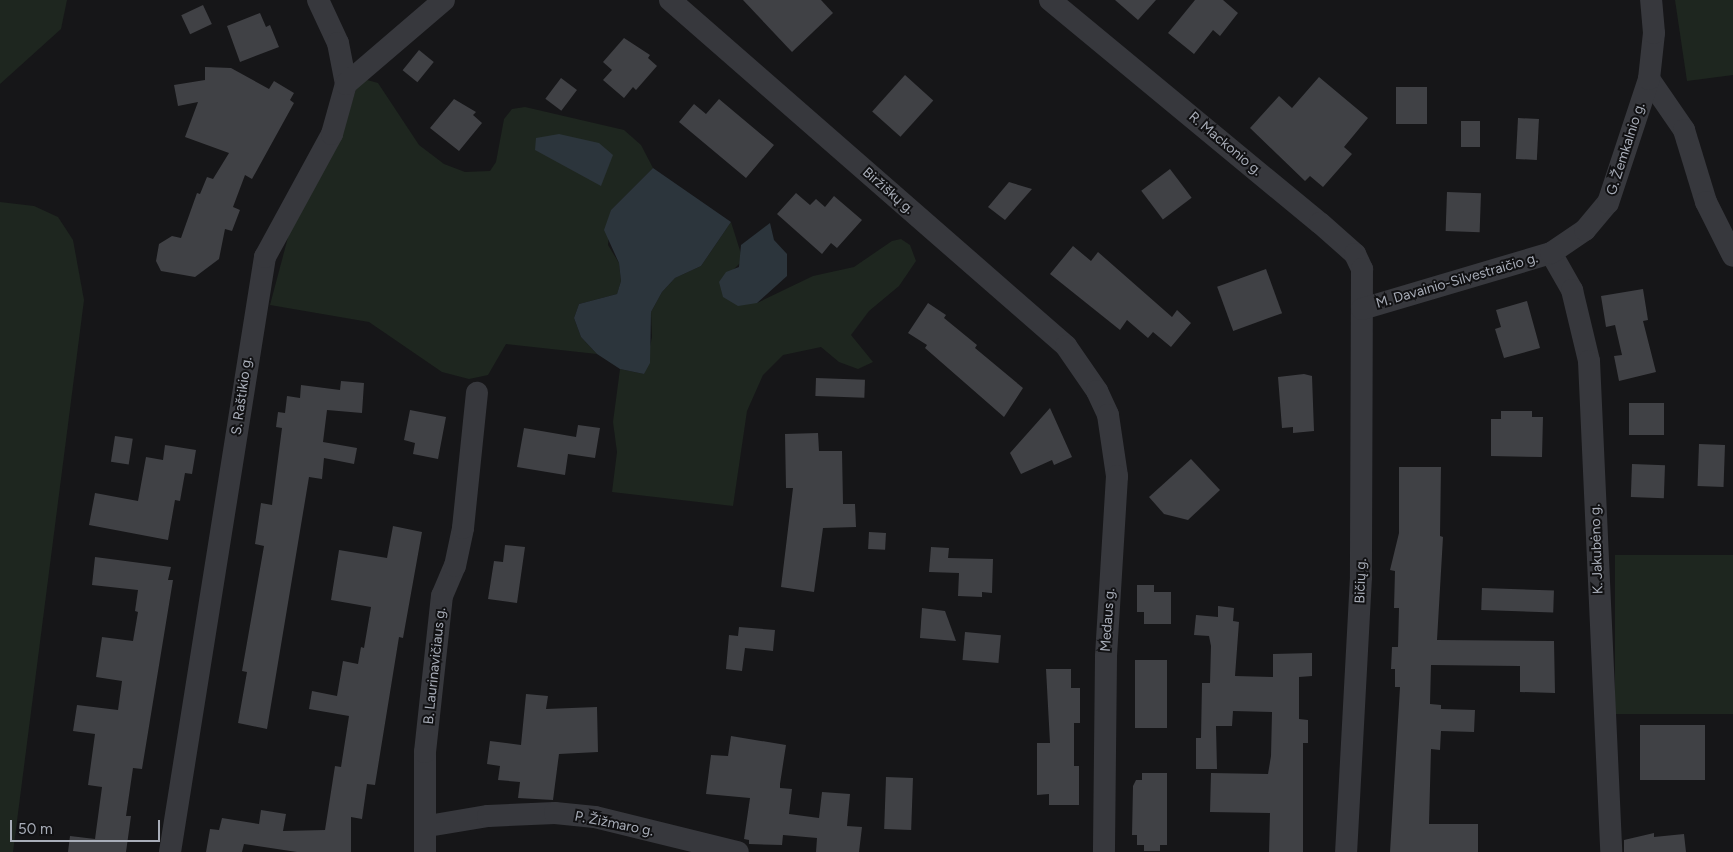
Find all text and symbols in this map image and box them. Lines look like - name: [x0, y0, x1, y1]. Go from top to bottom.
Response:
- street label: G. Žemkalnio g.: [1603, 101, 1649, 197]
- street label: R. Mackonio g.: [1185, 109, 1265, 179]
- street label: Biržiškų g.: [859, 164, 917, 218]
- street label: M. Davainio-Silvestraičio g.: [1374, 250, 1540, 312]
- street label: S. Raštikio g.: [228, 356, 256, 436]
- street label: K. Jakubėno g.: [1587, 504, 1607, 594]
- street label: Bičių g.: [1352, 558, 1370, 604]
- street label: Medaus g.: [1097, 588, 1119, 652]
- street label: B. Laurinavičiaus g.: [421, 607, 449, 725]
- street label: P. Žižmaro g.: [573, 808, 655, 840]
- scale bar: [12, 810, 162, 842]
- text: 50 m: [18, 820, 53, 838]

